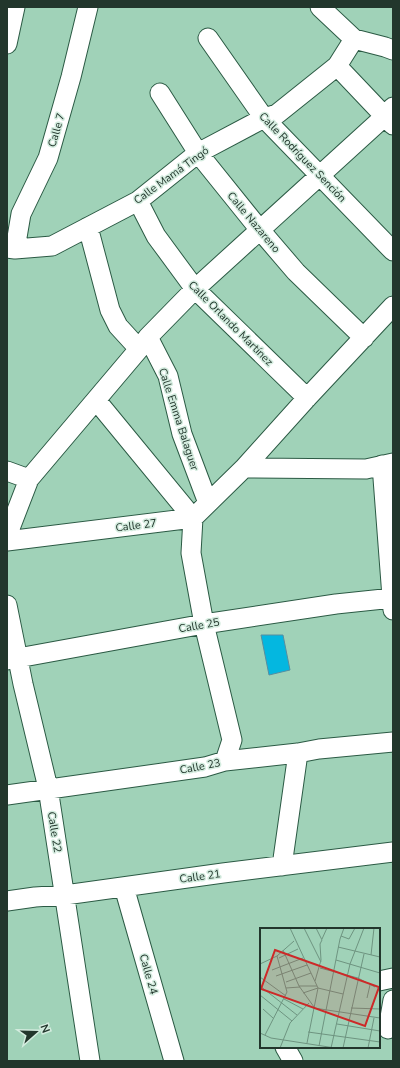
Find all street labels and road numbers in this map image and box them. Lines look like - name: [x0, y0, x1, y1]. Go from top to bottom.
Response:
- street label: Calle Rodríguez Sención: [256, 109, 350, 206]
- street label: Calle 7: [44, 111, 68, 149]
- street label: Calle Mamá Tingó: [131, 143, 212, 208]
- street label: Calle Nazareno: [224, 189, 284, 256]
- street label: Calle Orlando Martínez: [185, 278, 276, 369]
- street label: Calle Emma Balaguer: [155, 366, 202, 472]
- street label: Calle 27: [115, 516, 158, 535]
- street label: Calle 25: [177, 614, 221, 636]
- street label: Calle 23: [178, 755, 222, 778]
- street label: Calle 22: [44, 810, 65, 854]
- street label: Calle 21: [179, 866, 222, 887]
- street label: Calle 24: [136, 952, 162, 996]

